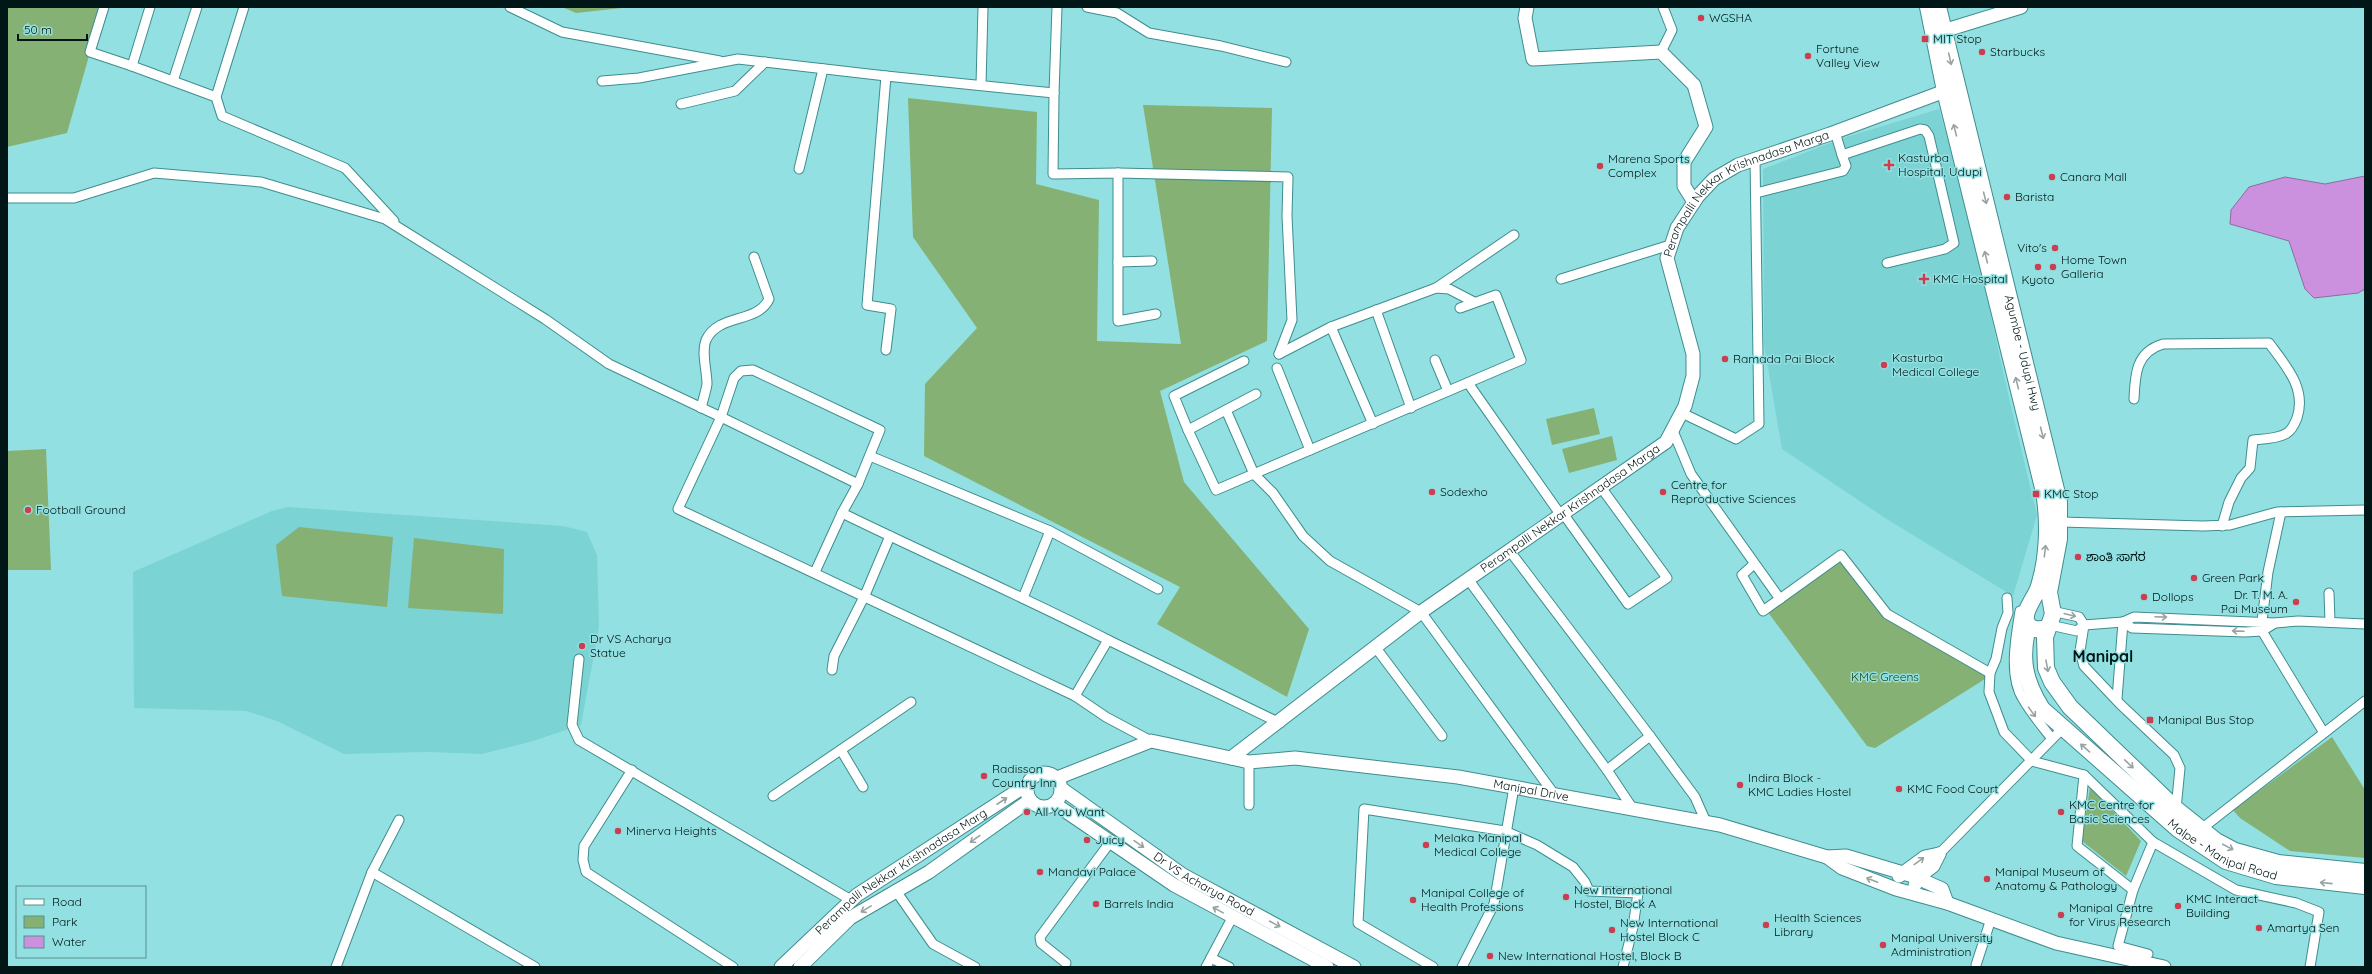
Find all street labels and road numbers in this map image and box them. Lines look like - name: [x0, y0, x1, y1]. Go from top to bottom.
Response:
- street label: Perampalli Nekkar Krishnadasa Marga: [1660, 127, 1831, 259]
- street label: Agumbe - Udupi Hwy: [2002, 293, 2044, 412]
- street label: Perampalli Nekkar Krishnadasa Marga: [1477, 441, 1663, 576]
- street label: Manipal Drive: [1492, 776, 1570, 804]
- street label: Perampalli Nekkar Krishnadasa Marg: [812, 805, 989, 938]
- street label: Malpe - Manipal Road: [2165, 815, 2279, 883]
- street label: Dr VS Acharya Road: [1151, 848, 1257, 919]

